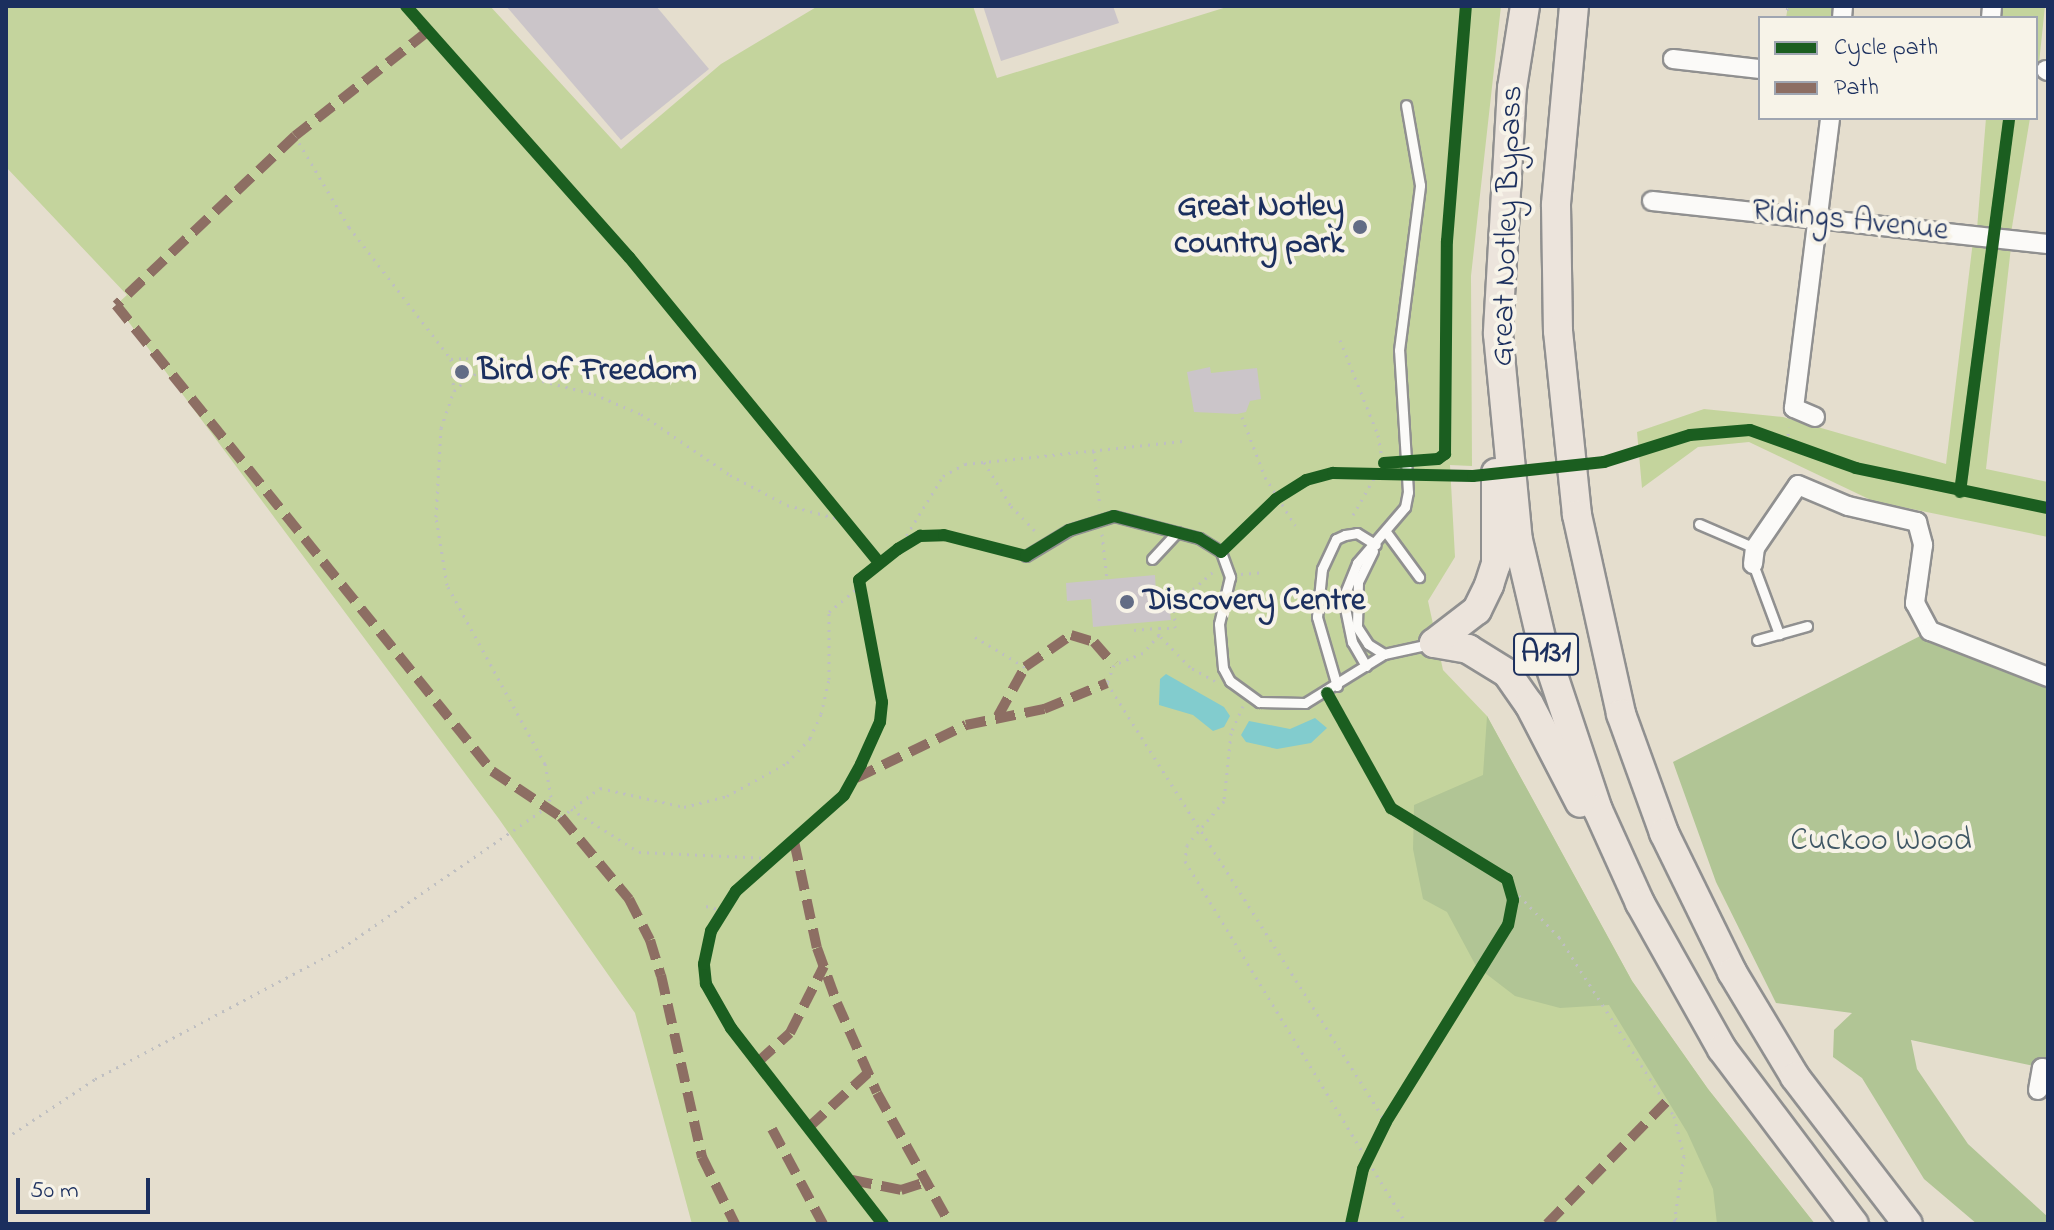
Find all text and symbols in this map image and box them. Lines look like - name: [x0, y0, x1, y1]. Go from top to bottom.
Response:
- legend: [1758, 16, 2038, 120]
- text: Cycle path: [1834, 31, 1938, 66]
- text: Path: [1834, 71, 1879, 106]
- street label: Great Notley Bypass: [1485, 85, 1533, 367]
- place label: Great Notley country park: [1174, 190, 1344, 265]
- street label: Ridings Avenue: [1750, 193, 1950, 251]
- marker: Great Notley country park: [1351, 218, 1369, 236]
- place label: Bird of Freedom: [478, 353, 697, 391]
- marker: Bird of Freedom: [453, 363, 471, 381]
- place label: Discovery Centre: [1143, 583, 1365, 621]
- marker: Discovery Centre: [1118, 593, 1136, 611]
- road number: A131: [1512, 628, 1580, 680]
- park label: Cuckoo Wood: [1790, 823, 1972, 861]
- scale bar: [20, 1162, 154, 1212]
- text: 50 m: [30, 1174, 79, 1209]

